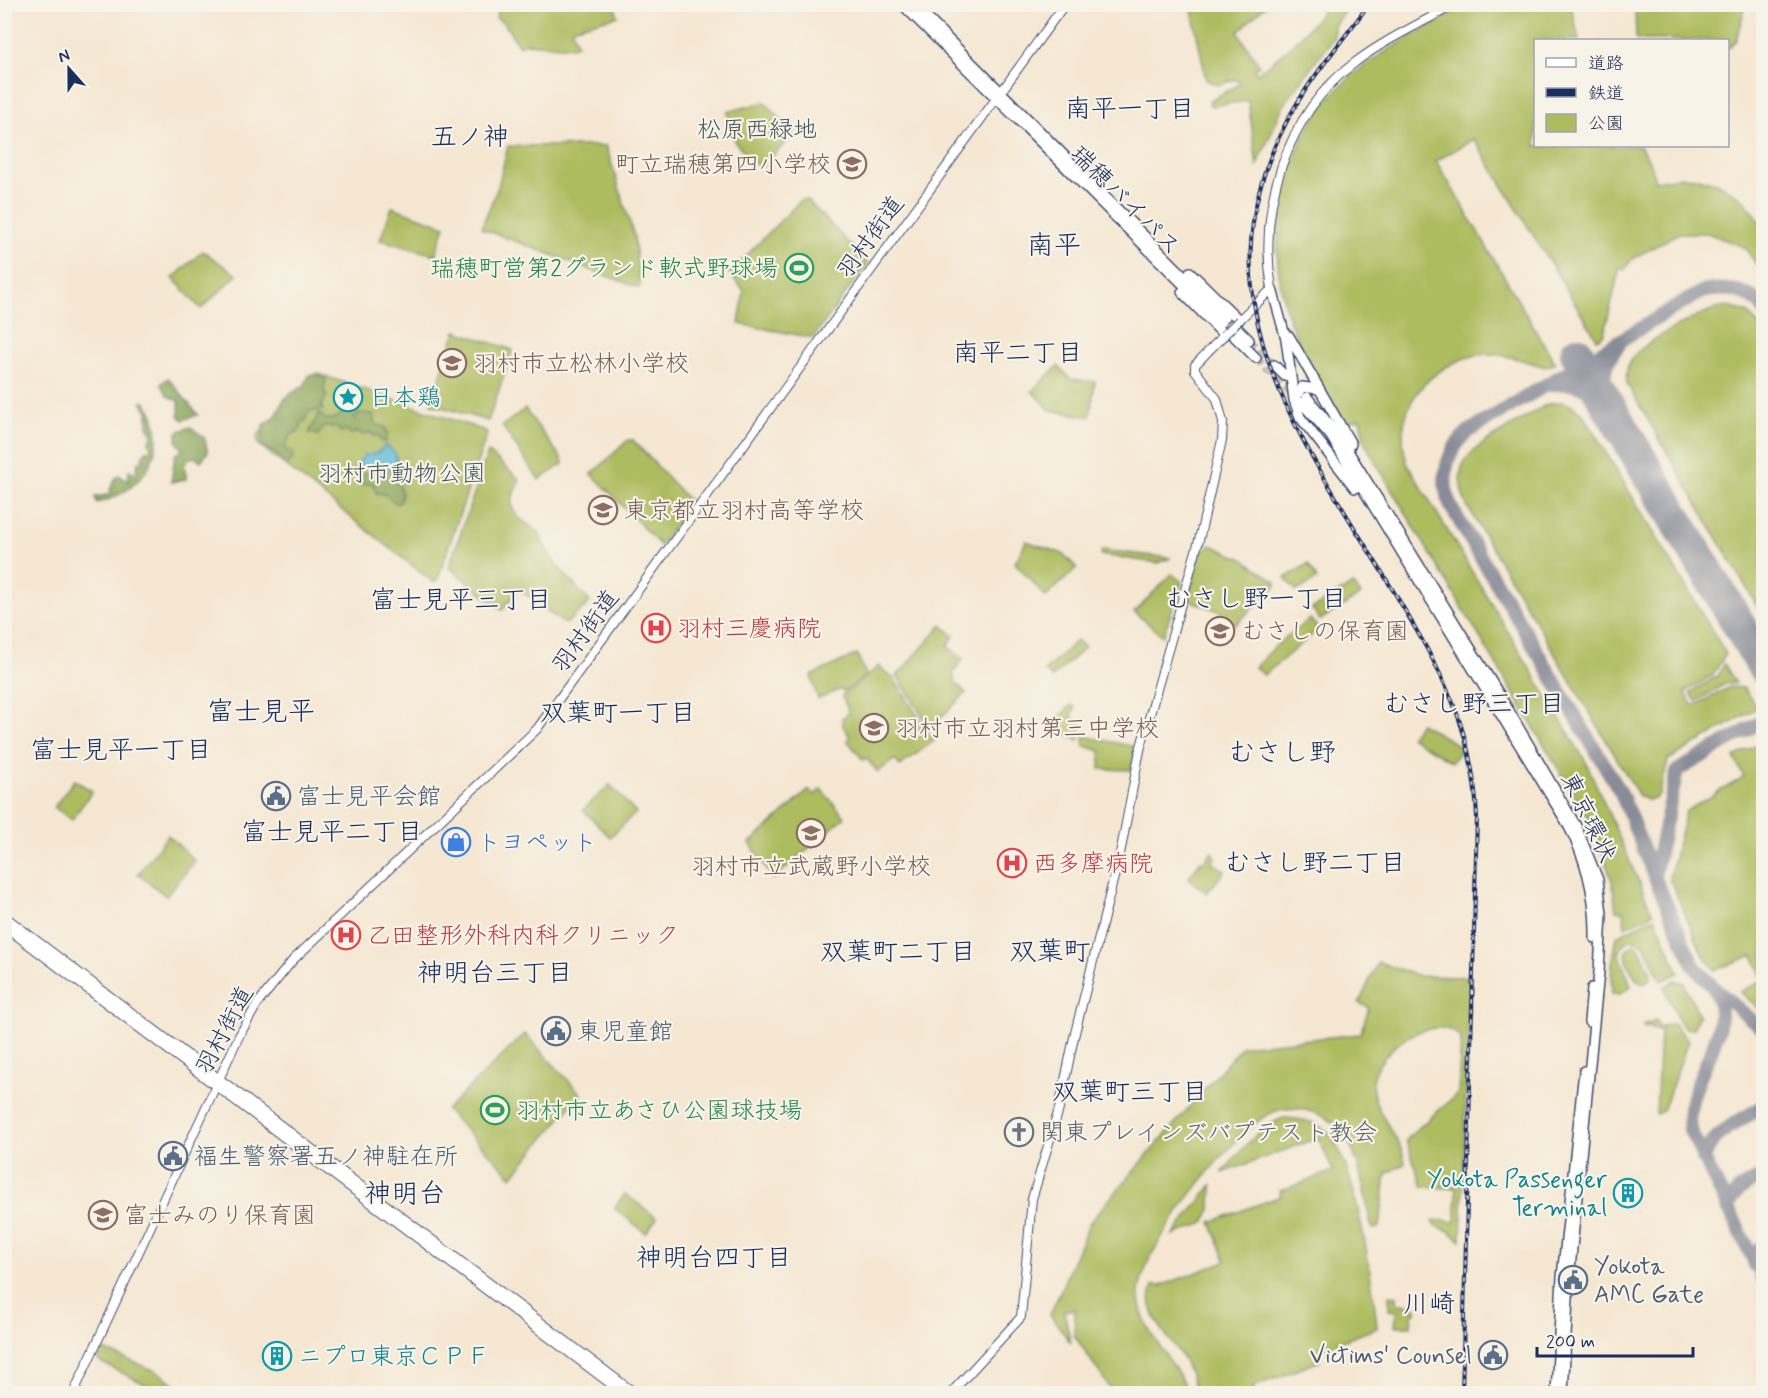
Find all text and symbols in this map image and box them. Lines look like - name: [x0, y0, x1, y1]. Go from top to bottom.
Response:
- north arrow: [39, 39, 99, 99]
- legend: [1534, 39, 1729, 147]
- text: N: [55, 45, 73, 68]
- text: 道路: [1588, 52, 1624, 76]
- text: 鉄道: [1588, 82, 1624, 106]
- district label: 南平一丁目: [1065, 93, 1195, 127]
- text: 公園: [1588, 112, 1624, 136]
- park label: 松原西緑地: [697, 115, 817, 146]
- district label: 五ノ神: [431, 121, 509, 155]
- street label: 瑞穂バイパス: [1063, 139, 1187, 263]
- school or university icon: 町立瑞穂第四小学校: [836, 148, 868, 180]
- place label: 町立瑞穂第四小学校: [615, 150, 831, 181]
- street label: 羽村街道: [830, 190, 912, 286]
- district label: 南平: [1027, 229, 1081, 264]
- sports icon: 瑞穂町営第2グランド軟式野球場: [783, 252, 815, 284]
- place label: 瑞穂町営第2グランド軟式野球場: [430, 254, 778, 285]
- district label: 南平二丁目: [953, 337, 1083, 371]
- school or university icon: 羽村市立松林小学校: [436, 347, 468, 379]
- place label: 羽村市立松林小学校: [473, 349, 689, 380]
- place icon: 日本鶏: [332, 381, 364, 413]
- place label: 日本鶏: [369, 383, 441, 414]
- park label: 羽村市動物公園: [318, 459, 486, 490]
- school or university icon: 東京都立羽村高等学校: [587, 494, 619, 526]
- place label: 東京都立羽村高等学校: [624, 496, 864, 527]
- district label: むさし野一丁目: [1165, 583, 1347, 617]
- district label: 富士見平三丁目: [370, 584, 552, 618]
- street label: 羽村街道: [545, 584, 627, 680]
- hospital icon: 羽村三慶病院: [640, 612, 672, 644]
- place label: 羽村三慶病院: [677, 614, 821, 645]
- school or university icon: むさしの保育園: [1204, 615, 1236, 647]
- place label: むさしの保育園: [1241, 617, 1409, 648]
- district label: むさし野三丁目: [1383, 688, 1565, 722]
- district label: 富士見平: [207, 695, 315, 730]
- district label: 双葉町一丁目: [540, 697, 696, 731]
- school or university icon: 羽村市立羽村第三中学校: [858, 712, 890, 744]
- place label: 羽村市立羽村第三中学校: [895, 714, 1159, 745]
- district label: 富士見平一丁目: [30, 734, 212, 768]
- district label: むさし野: [1228, 736, 1336, 771]
- street label: 東京環状: [1553, 768, 1623, 868]
- public building icon: 富士見平会館: [260, 780, 292, 812]
- place label: 富士見平会館: [297, 782, 441, 813]
- district label: 富士見平二丁目: [241, 816, 423, 850]
- school or university icon: 羽村市立武蔵野小学校: [795, 817, 827, 849]
- shop icon: トヨペット: [440, 826, 472, 858]
- place label: トヨペット: [477, 828, 597, 859]
- hospital icon: 西多摩病院: [996, 847, 1028, 879]
- district label: むさし野二丁目: [1224, 847, 1406, 881]
- place label: 西多摩病院: [1033, 849, 1153, 880]
- place label: 羽村市立武蔵野小学校: [691, 852, 931, 883]
- hospital icon: 乙田整形外科内科クリニック: [330, 919, 362, 951]
- place label: 乙田整形外科内科クリニック: [367, 921, 679, 952]
- district label: 双葉町: [1010, 935, 1091, 970]
- district label: 双葉町二丁目: [820, 936, 976, 970]
- district label: 神明台三丁目: [417, 957, 573, 991]
- street label: 羽村街道: [189, 981, 262, 1080]
- public building icon: 東児童館: [540, 1015, 572, 1047]
- place label: 東児童館: [577, 1017, 673, 1048]
- district label: 双葉町三丁目: [1052, 1076, 1208, 1110]
- sports icon: 羽村市立あさひ公園球技場: [479, 1094, 511, 1126]
- place label: 羽村市立あさひ公園球技場: [516, 1096, 803, 1127]
- church icon: 関東プレインズバプテスト教会: [1003, 1116, 1035, 1148]
- place label: 関東プレインズバプテスト教会: [1040, 1118, 1377, 1149]
- public building icon: 福生警察署五ノ神駐在所: [157, 1140, 189, 1172]
- place label: 福生警察署五ノ神駐在所: [194, 1142, 458, 1173]
- place label: Yokota Passenger Terminal: [1427, 1165, 1608, 1224]
- district label: 神明台: [365, 1177, 446, 1212]
- building icon: Yokota Passenger Terminal: [1612, 1177, 1644, 1209]
- school or university icon: 富士みのり保育園: [87, 1199, 119, 1231]
- place label: 富士みのり保育園: [124, 1201, 316, 1232]
- district label: 神明台四丁目: [636, 1242, 792, 1276]
- place label: Yokota AMC Gate: [1594, 1252, 1704, 1311]
- public building icon: Yokota AMC Gate: [1557, 1264, 1589, 1296]
- district label: 川崎: [1403, 1288, 1455, 1322]
- scale bar: [1537, 1320, 1693, 1358]
- text: 200 m: [1546, 1330, 1595, 1354]
- public building icon: Victims' Counsel: [1477, 1339, 1509, 1371]
- building icon: ニプロ東京ＣＰＦ: [261, 1340, 293, 1372]
- place label: Victims' Counsel: [1310, 1341, 1472, 1372]
- place label: ニプロ東京ＣＰＦ: [298, 1342, 490, 1373]

